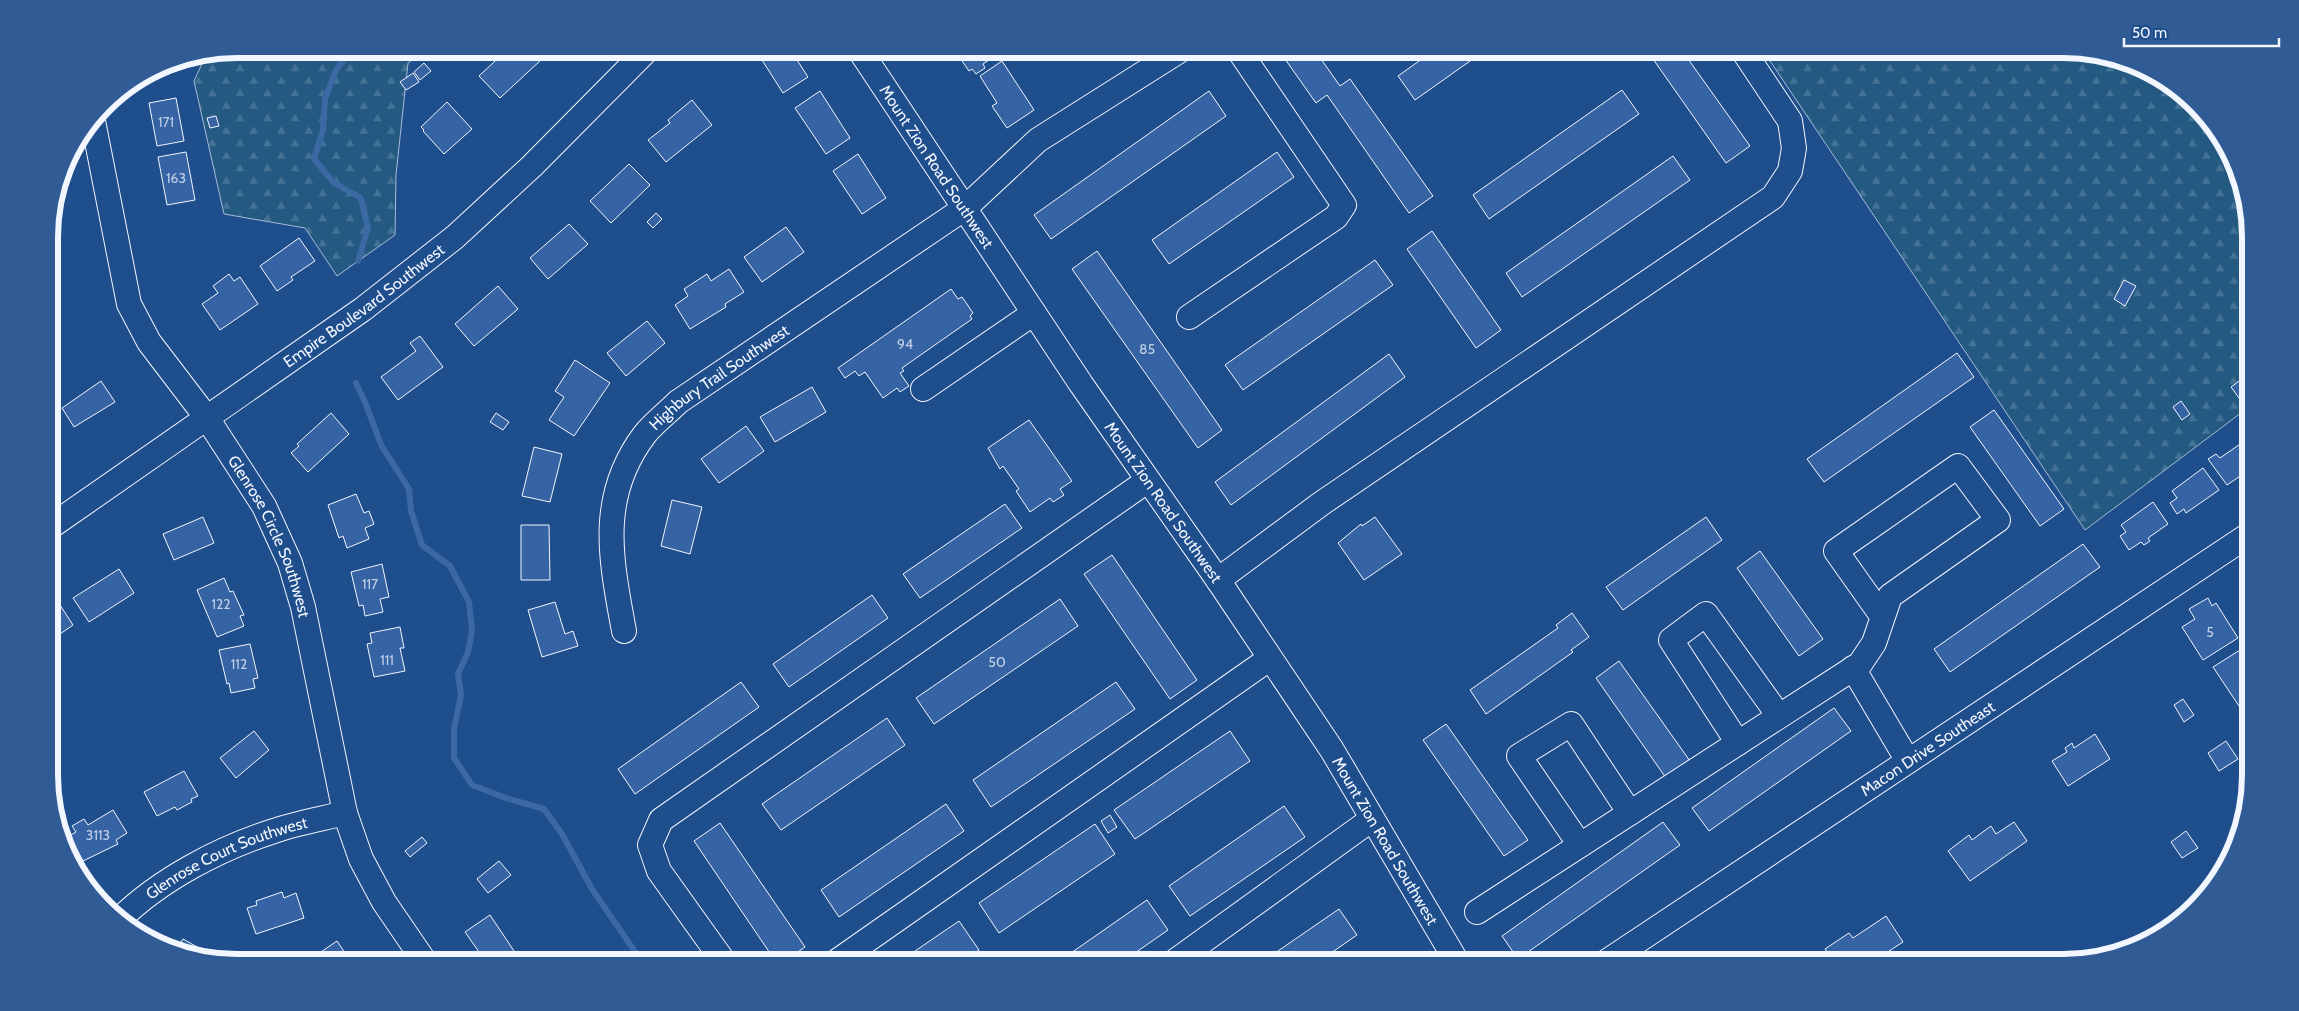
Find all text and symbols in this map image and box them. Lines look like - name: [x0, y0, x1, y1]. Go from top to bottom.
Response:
- scale bar: [2124, 15, 2279, 47]
- text: 50 m: [2132, 24, 2167, 42]
- street label: Mount Zion Road Southwest: [876, 81, 998, 252]
- house number: 171: [158, 113, 174, 131]
- house number: 163: [166, 169, 186, 187]
- street label: Empire Boulevard Southwest: [279, 239, 448, 371]
- street label: Highbury Trail Southwest: [645, 320, 793, 434]
- house number: 94: [897, 335, 913, 353]
- house number: 85: [1139, 340, 1155, 358]
- street label: Mount Zion Road Southwest: [1101, 418, 1227, 587]
- street label: Glenrose Circle Southwest: [224, 452, 314, 619]
- house number: 117: [362, 575, 378, 593]
- house number: 122: [211, 595, 231, 613]
- house number: 5: [2206, 623, 2214, 641]
- house number: 111: [380, 651, 394, 669]
- house number: 50: [988, 653, 1006, 671]
- house number: 112: [231, 655, 247, 673]
- street label: Macon Drive Southeast: [1857, 697, 1999, 800]
- street label: Mount Zion Road Southwest: [1329, 753, 1443, 929]
- street label: Glenrose Court Southwest: [142, 812, 310, 903]
- house number: 3113: [86, 826, 110, 844]

